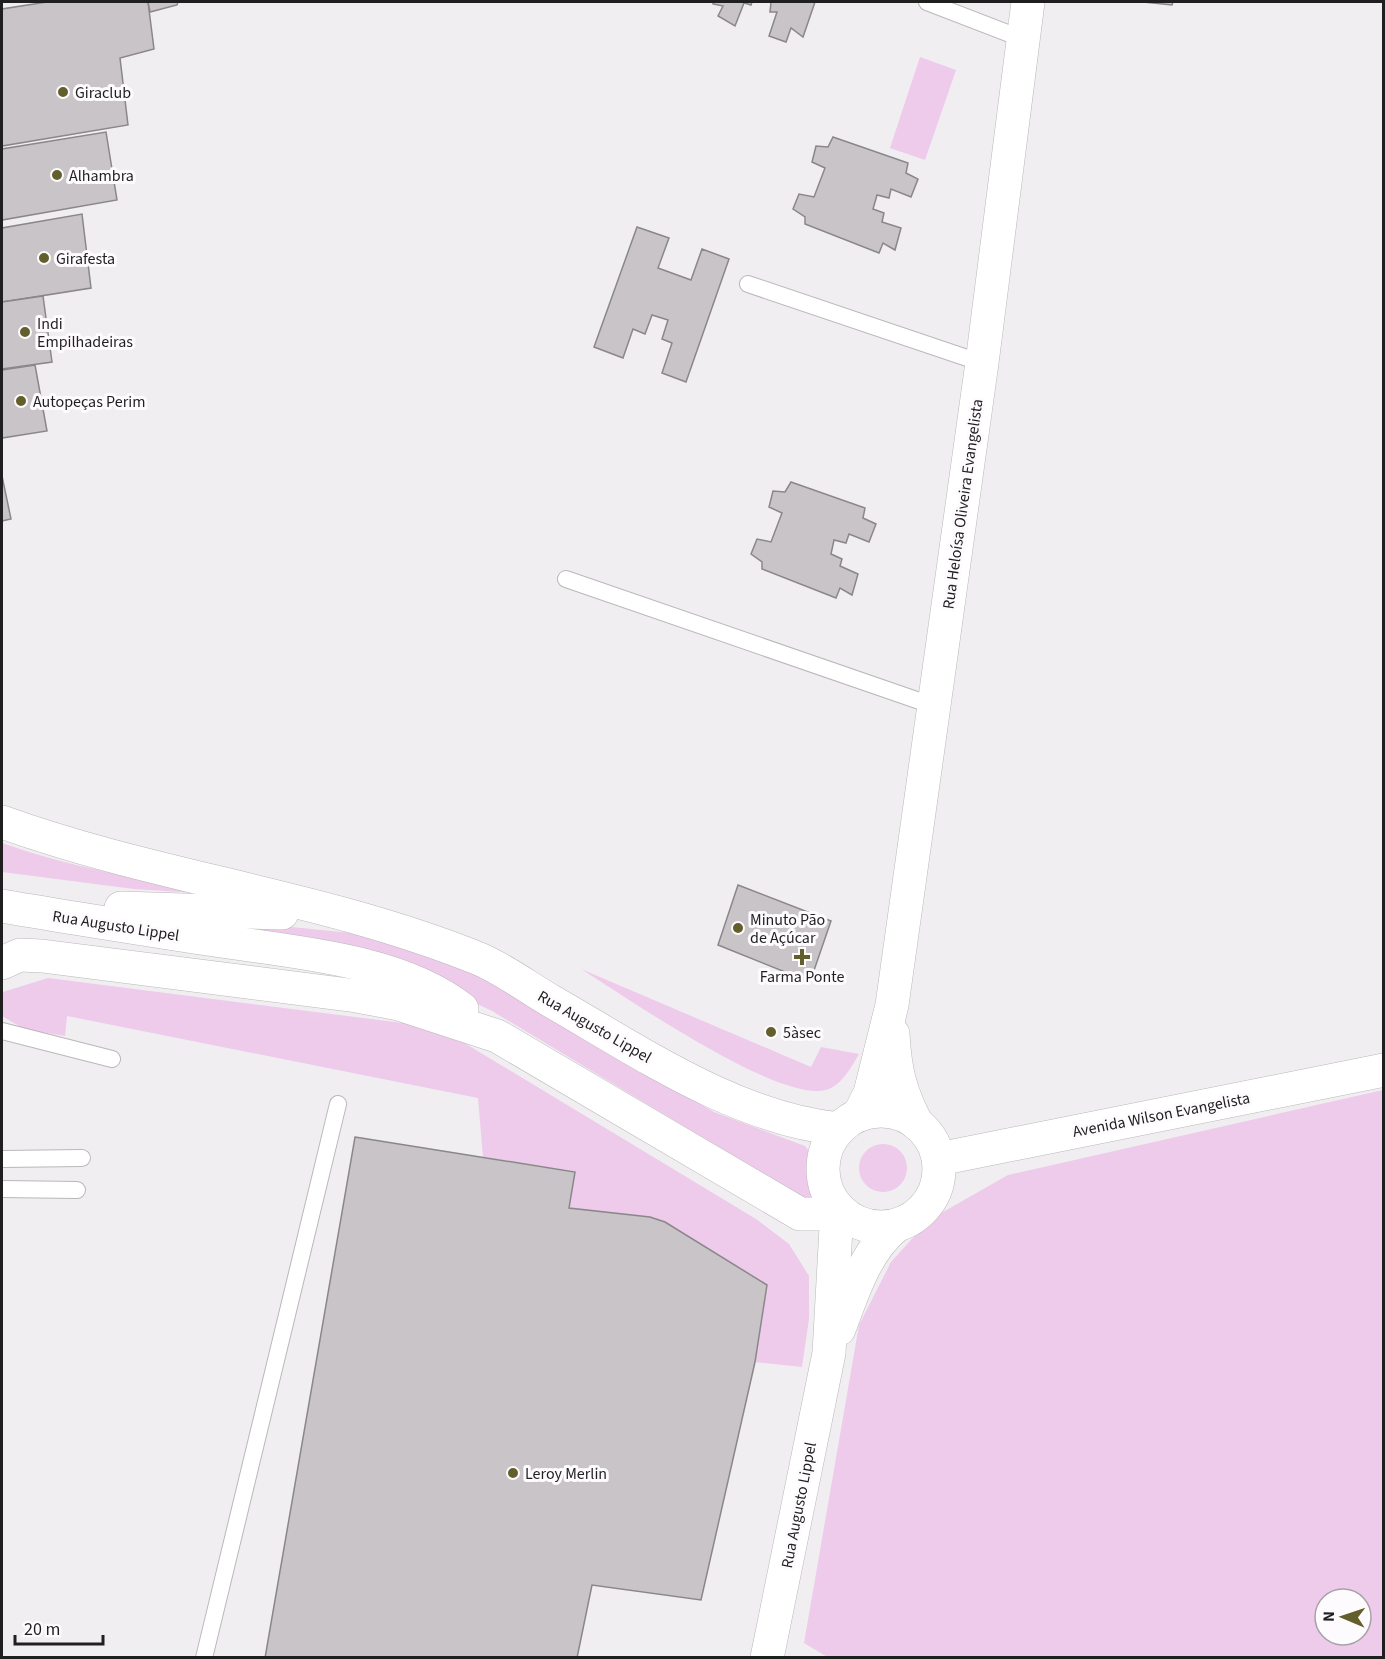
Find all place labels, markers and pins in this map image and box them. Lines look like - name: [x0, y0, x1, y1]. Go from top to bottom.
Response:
- place label: Giraclub: [75, 82, 131, 104]
- marker: Giraclub: [56, 85, 70, 99]
- place label: Alhambra: [69, 165, 134, 187]
- marker: Alhambra: [50, 168, 64, 182]
- place label: Girafesta: [56, 248, 115, 270]
- marker: Girafesta: [37, 251, 51, 265]
- place label: Indi Empilhadeiras: [37, 313, 133, 353]
- marker: Indi Empilhadeiras: [18, 325, 32, 339]
- place label: Autopeças Perim: [33, 391, 145, 413]
- marker: Autopeças Perim: [14, 394, 28, 408]
- place label: Minuto Pão de Açúcar: [750, 909, 825, 949]
- marker: Minuto Pão de Açúcar: [731, 921, 745, 935]
- marker: Farma Ponte: [795, 950, 809, 964]
- place label: Farma Ponte: [760, 966, 844, 988]
- place label: 5àsec: [783, 1022, 821, 1044]
- marker: 5àsec: [764, 1025, 778, 1039]
- place label: Leroy Merlin: [525, 1463, 607, 1485]
- marker: Leroy Merlin: [506, 1466, 520, 1480]

